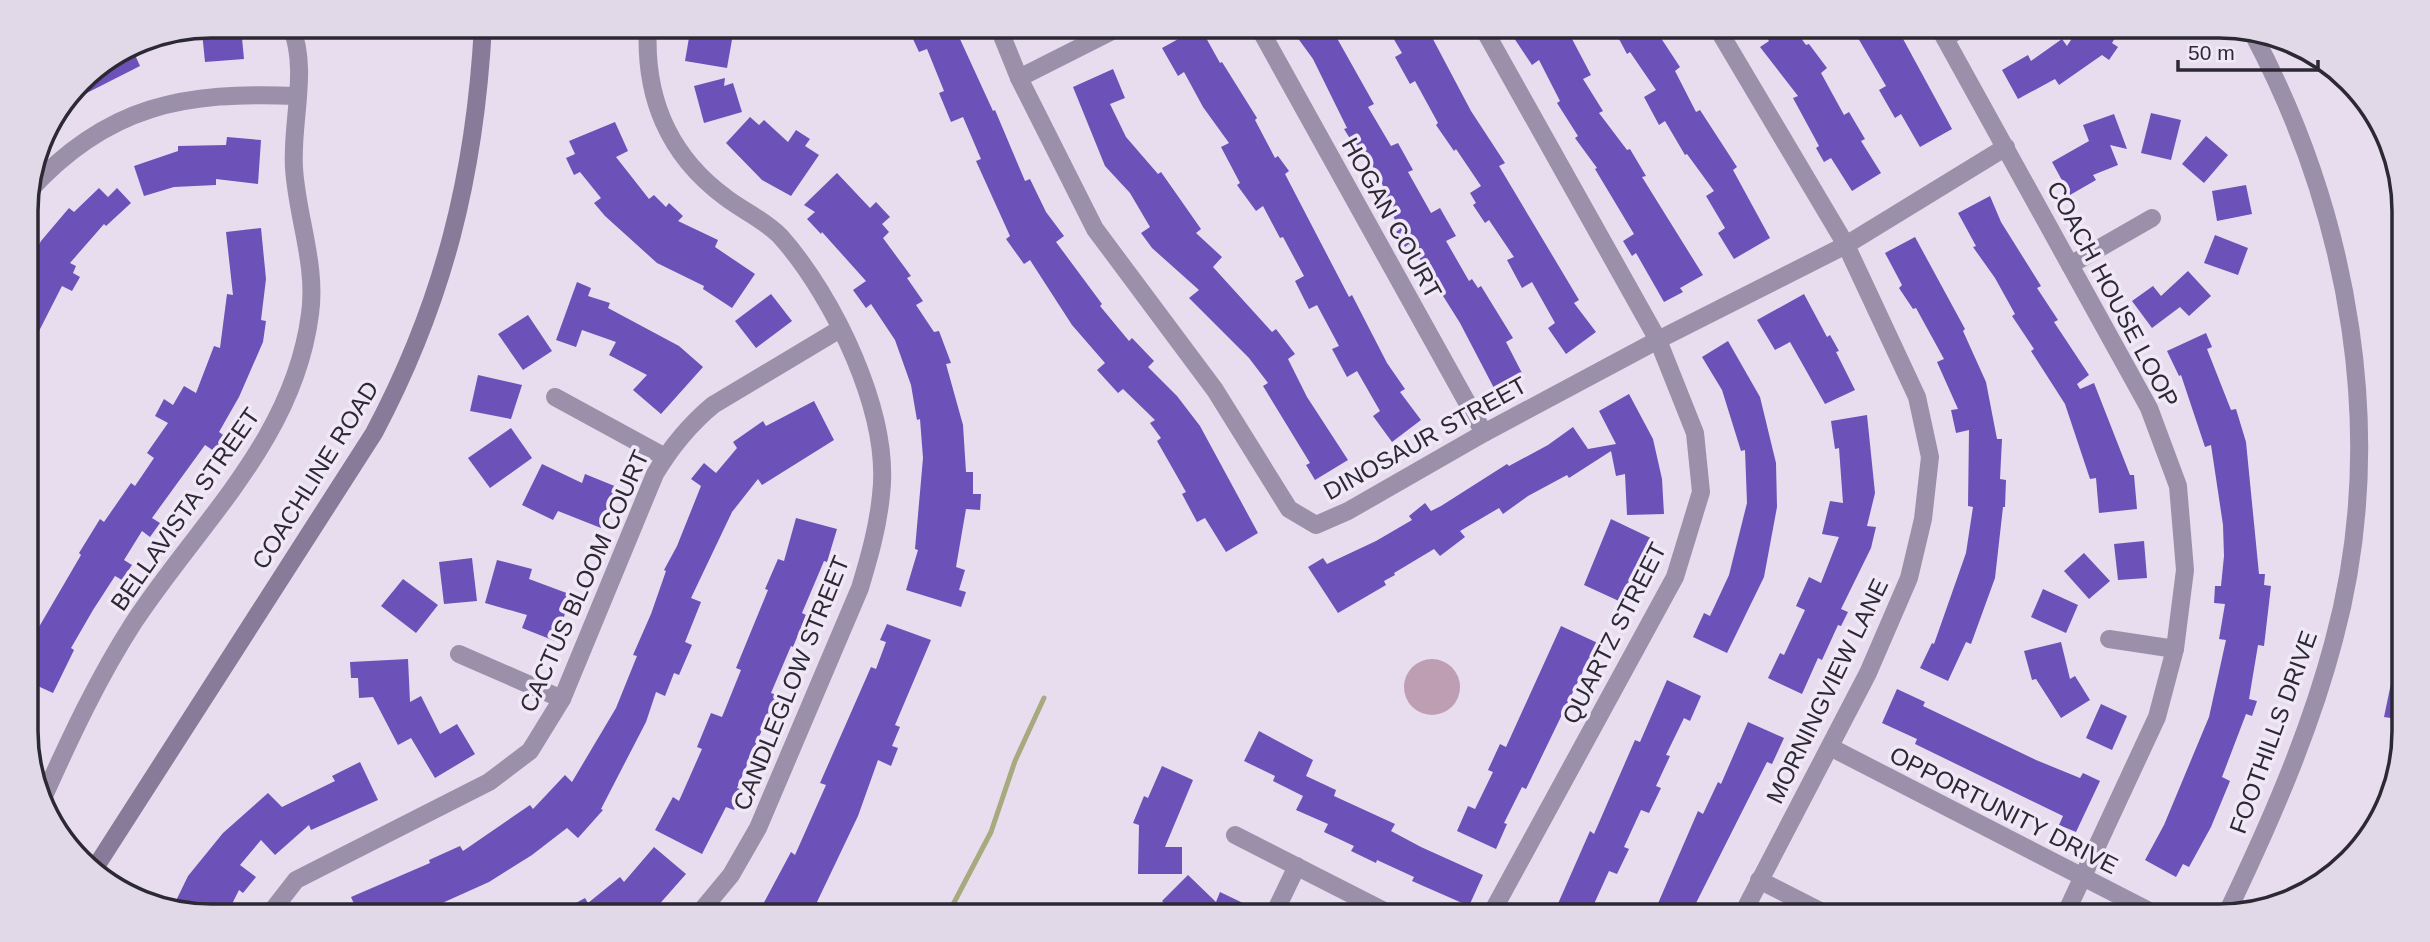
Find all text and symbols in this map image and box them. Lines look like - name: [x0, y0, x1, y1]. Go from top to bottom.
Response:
- scale bar: [2178, 28, 2318, 72]
- text: 50 m: [2188, 41, 2235, 64]
- street label: HOGAN COURT: [1337, 133, 1447, 303]
- street label: COACH HOUSE LOOP: [2042, 176, 2184, 412]
- street label: DINOSAUR STREET: [1319, 371, 1532, 505]
- street label: COACHLINE ROAD: [246, 376, 384, 574]
- street label: BELLAVISTA STREET: [105, 402, 265, 615]
- street label: CACTUS BLOOM COURT: [514, 446, 654, 716]
- street label: QUARTZ STREET: [1557, 538, 1671, 728]
- street label: CANDLEGLOW STREET: [728, 552, 855, 814]
- street label: MORNINGVIEW LANE: [1761, 574, 1893, 808]
- street label: FOOTHILLS DRIVE: [2224, 627, 2322, 837]
- street label: OPPORTUNITY DRIVE: [1885, 741, 2123, 879]

